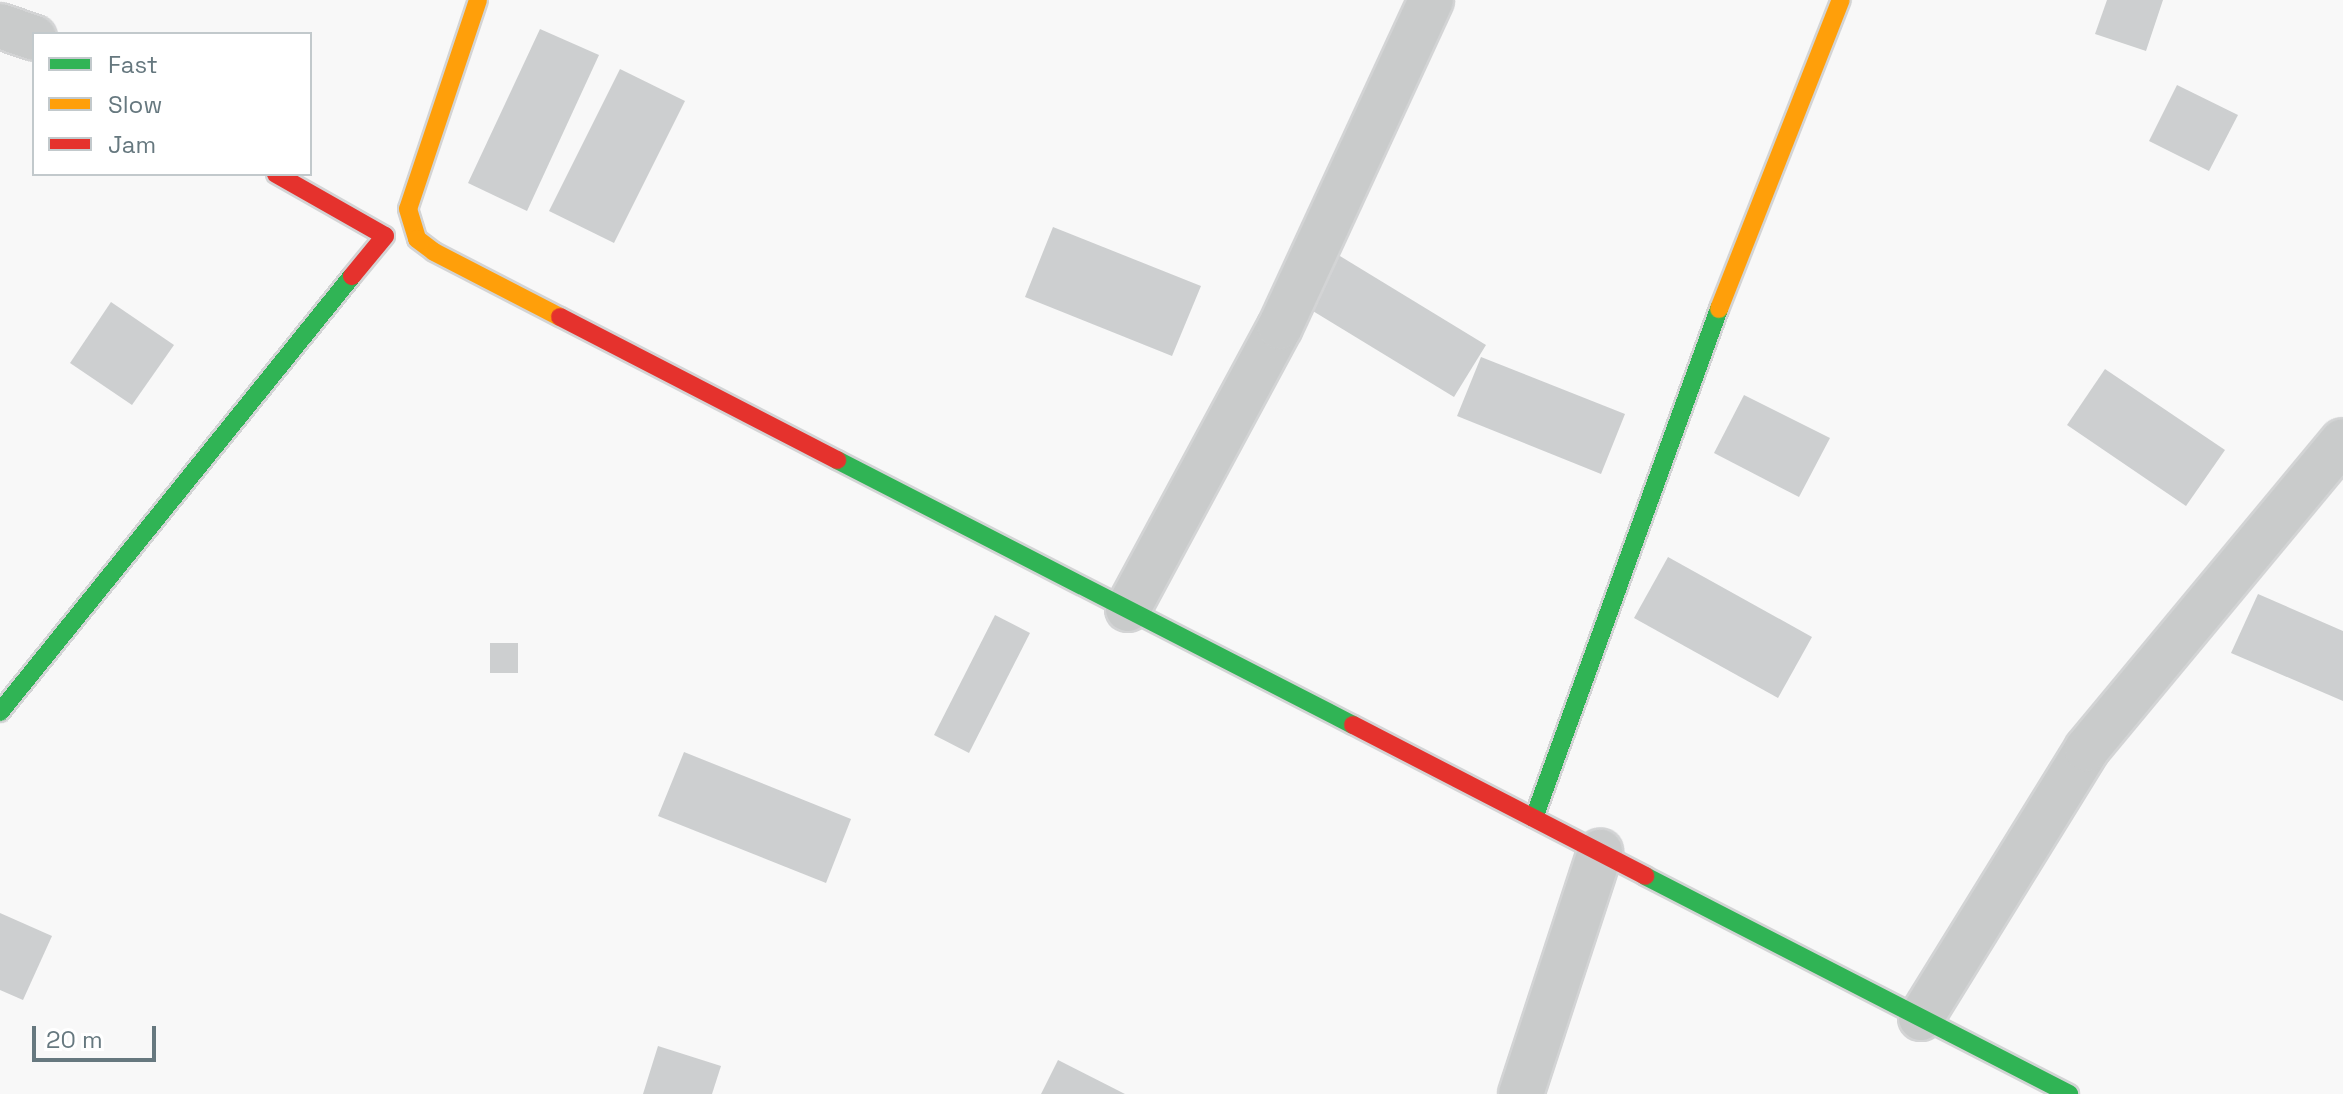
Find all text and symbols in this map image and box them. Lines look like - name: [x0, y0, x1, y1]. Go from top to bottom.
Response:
- legend: [32, 32, 312, 176]
- text: Fast: [108, 49, 158, 80]
- text: Slow: [108, 89, 162, 120]
- text: Jam: [108, 129, 156, 160]
- scale bar: [36, 1010, 160, 1060]
- text: 20 m: [46, 1024, 103, 1055]

